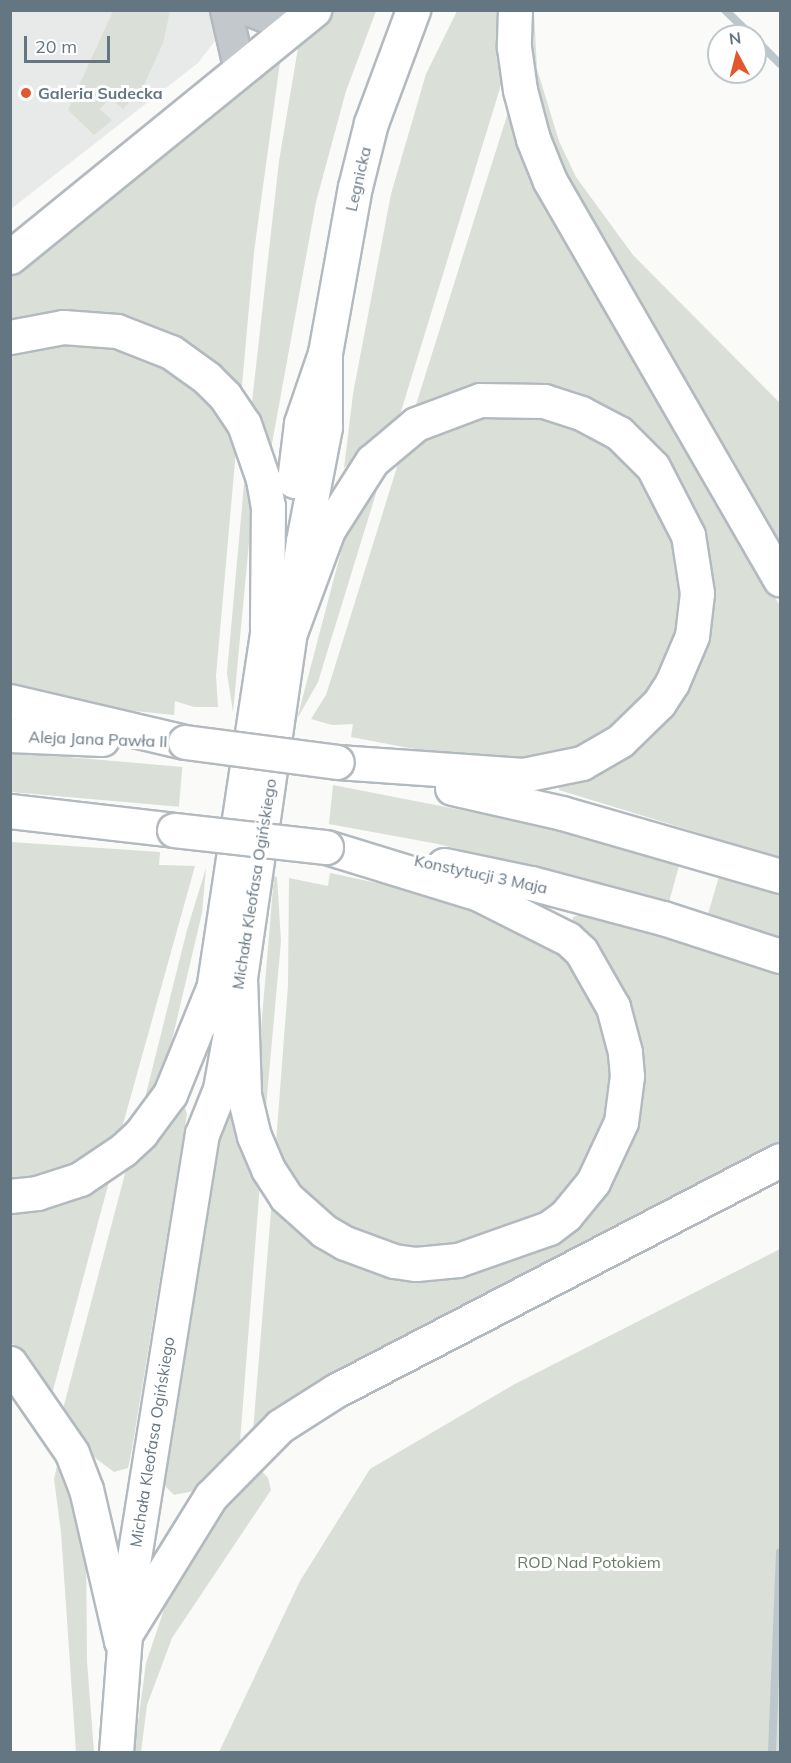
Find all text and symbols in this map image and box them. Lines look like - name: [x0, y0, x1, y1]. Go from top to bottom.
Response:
- scale bar: [27, 24, 112, 62]
- north arrow: [707, 24, 767, 84]
- text: N: [728, 27, 742, 49]
- text: 20 m: [35, 35, 77, 58]
- place label: Galeria Sudecka: [38, 83, 163, 103]
- marker: Galeria Sudecka: [19, 86, 33, 100]
- street label: Legnicka: [341, 145, 375, 213]
- street label: Aleja Jana Pawła II: [28, 727, 168, 751]
- street label: Michała Kleofasa Ogińskiego: [228, 777, 280, 991]
- street label: Konstytucji 3 Maja: [413, 851, 549, 897]
- street label: Michała Kleofasa Ogińskiego: [126, 1335, 178, 1549]
- park label: ROD Nad Potokiem: [517, 1552, 661, 1572]

